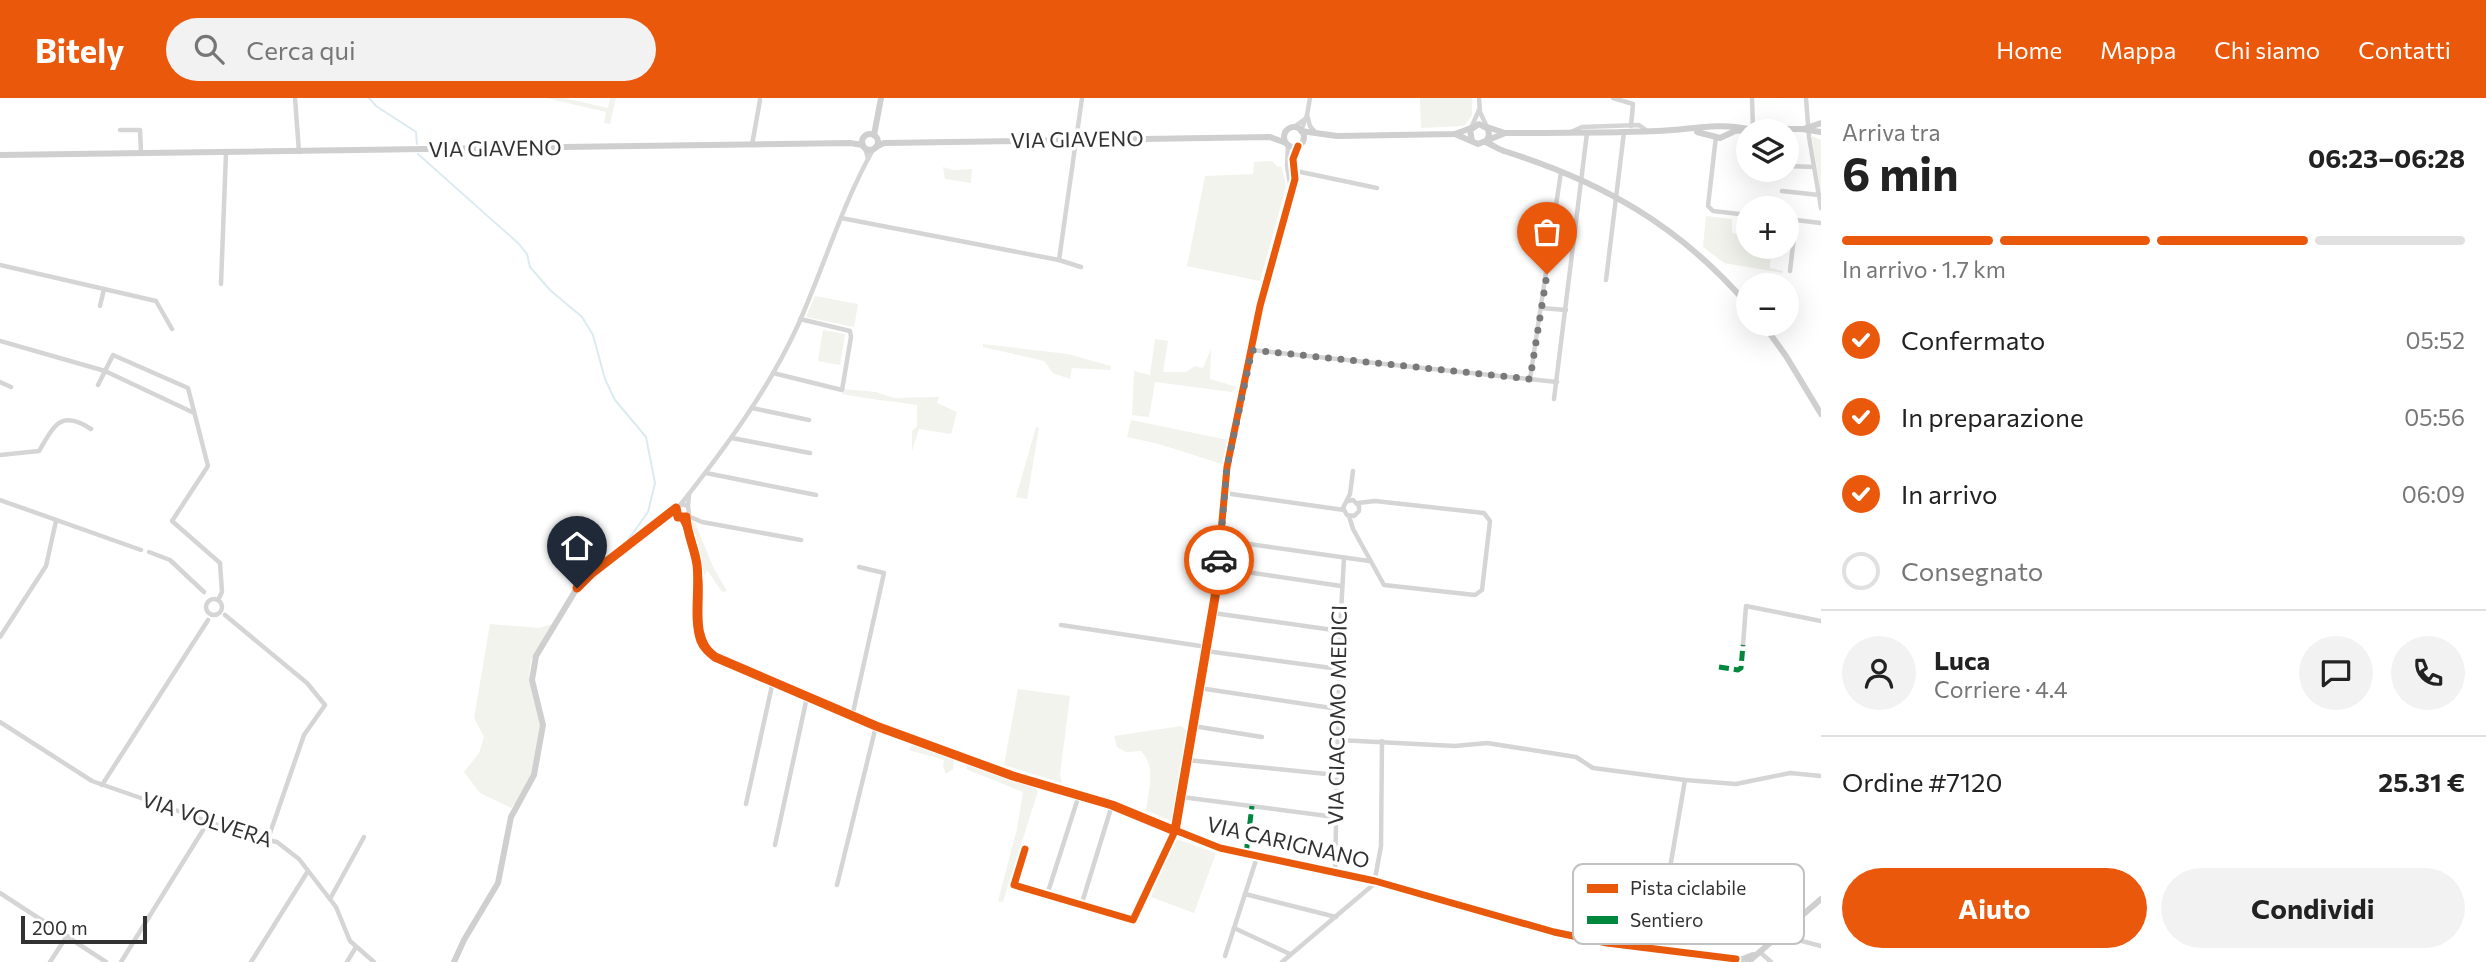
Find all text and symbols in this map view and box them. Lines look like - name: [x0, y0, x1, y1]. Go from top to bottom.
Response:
- search box: [166, 18, 656, 81]
- text: Bitely: [35, 29, 124, 70]
- icon: search: [190, 30, 228, 68]
- text: Cerca qui: [246, 34, 356, 65]
- text: Home: [1996, 35, 2062, 64]
- text: Mappa: [2100, 35, 2176, 64]
- text: Chi siamo: [2214, 35, 2320, 64]
- text: Contatti: [2358, 35, 2451, 64]
- text: Arriva tra: [1842, 118, 1941, 146]
- map controls: [1736, 119, 1799, 336]
- button: layers: [1736, 119, 1799, 182]
- street label: VIA GIAVENO: [1010, 125, 1144, 152]
- street label: VIA GIAVENO: [428, 134, 562, 161]
- text: 06:23–06:28: [2308, 142, 2465, 173]
- text: 6 min: [1842, 144, 1959, 200]
- button: +: [1736, 196, 1799, 259]
- pin: [1517, 202, 1577, 274]
- icon: bag: [1528, 213, 1566, 251]
- text: In arrivo · 1.7 km: [1842, 255, 2006, 283]
- button: −: [1736, 273, 1799, 336]
- icon: check: [1842, 321, 1880, 359]
- text: Confermato: [1901, 324, 2045, 355]
- text: 05:52: [2405, 326, 2465, 354]
- icon: check: [1842, 398, 1880, 436]
- text: In preparazione: [1901, 401, 2084, 432]
- text: 05:56: [2404, 403, 2465, 431]
- icon: check: [1842, 475, 1880, 513]
- text: In arrivo: [1901, 478, 1998, 509]
- text: 06:09: [2402, 480, 2465, 508]
- pin: [547, 516, 607, 588]
- courier: [1184, 525, 1254, 595]
- icon: home: [558, 527, 596, 565]
- icon: car: [1200, 541, 1238, 579]
- text: Consegnato: [1901, 555, 2043, 586]
- street label: VIA GIACOMO MEDICI: [1322, 605, 1351, 825]
- button: person: [1842, 636, 1916, 710]
- button: chat: [2299, 636, 2373, 710]
- button: phone: [2391, 636, 2465, 710]
- text: Luca: [1934, 644, 1990, 675]
- text: Corriere · 4.4: [1934, 675, 2068, 703]
- text: Ordine #7120: [1842, 766, 2002, 797]
- text: 25.31 €: [2378, 766, 2465, 797]
- street label: VIA VOLVERA: [139, 786, 276, 851]
- street label: VIA CARIGNANO: [1204, 811, 1372, 872]
- legend: [1573, 864, 1804, 944]
- button: Aiuto: [1842, 868, 2147, 948]
- button: Condividi: [2161, 868, 2465, 948]
- text: Pista ciclabile: [1630, 876, 1746, 899]
- text: Sentiero: [1630, 908, 1703, 931]
- scale bar: [21, 913, 147, 945]
- text: 200 m: [32, 916, 88, 939]

